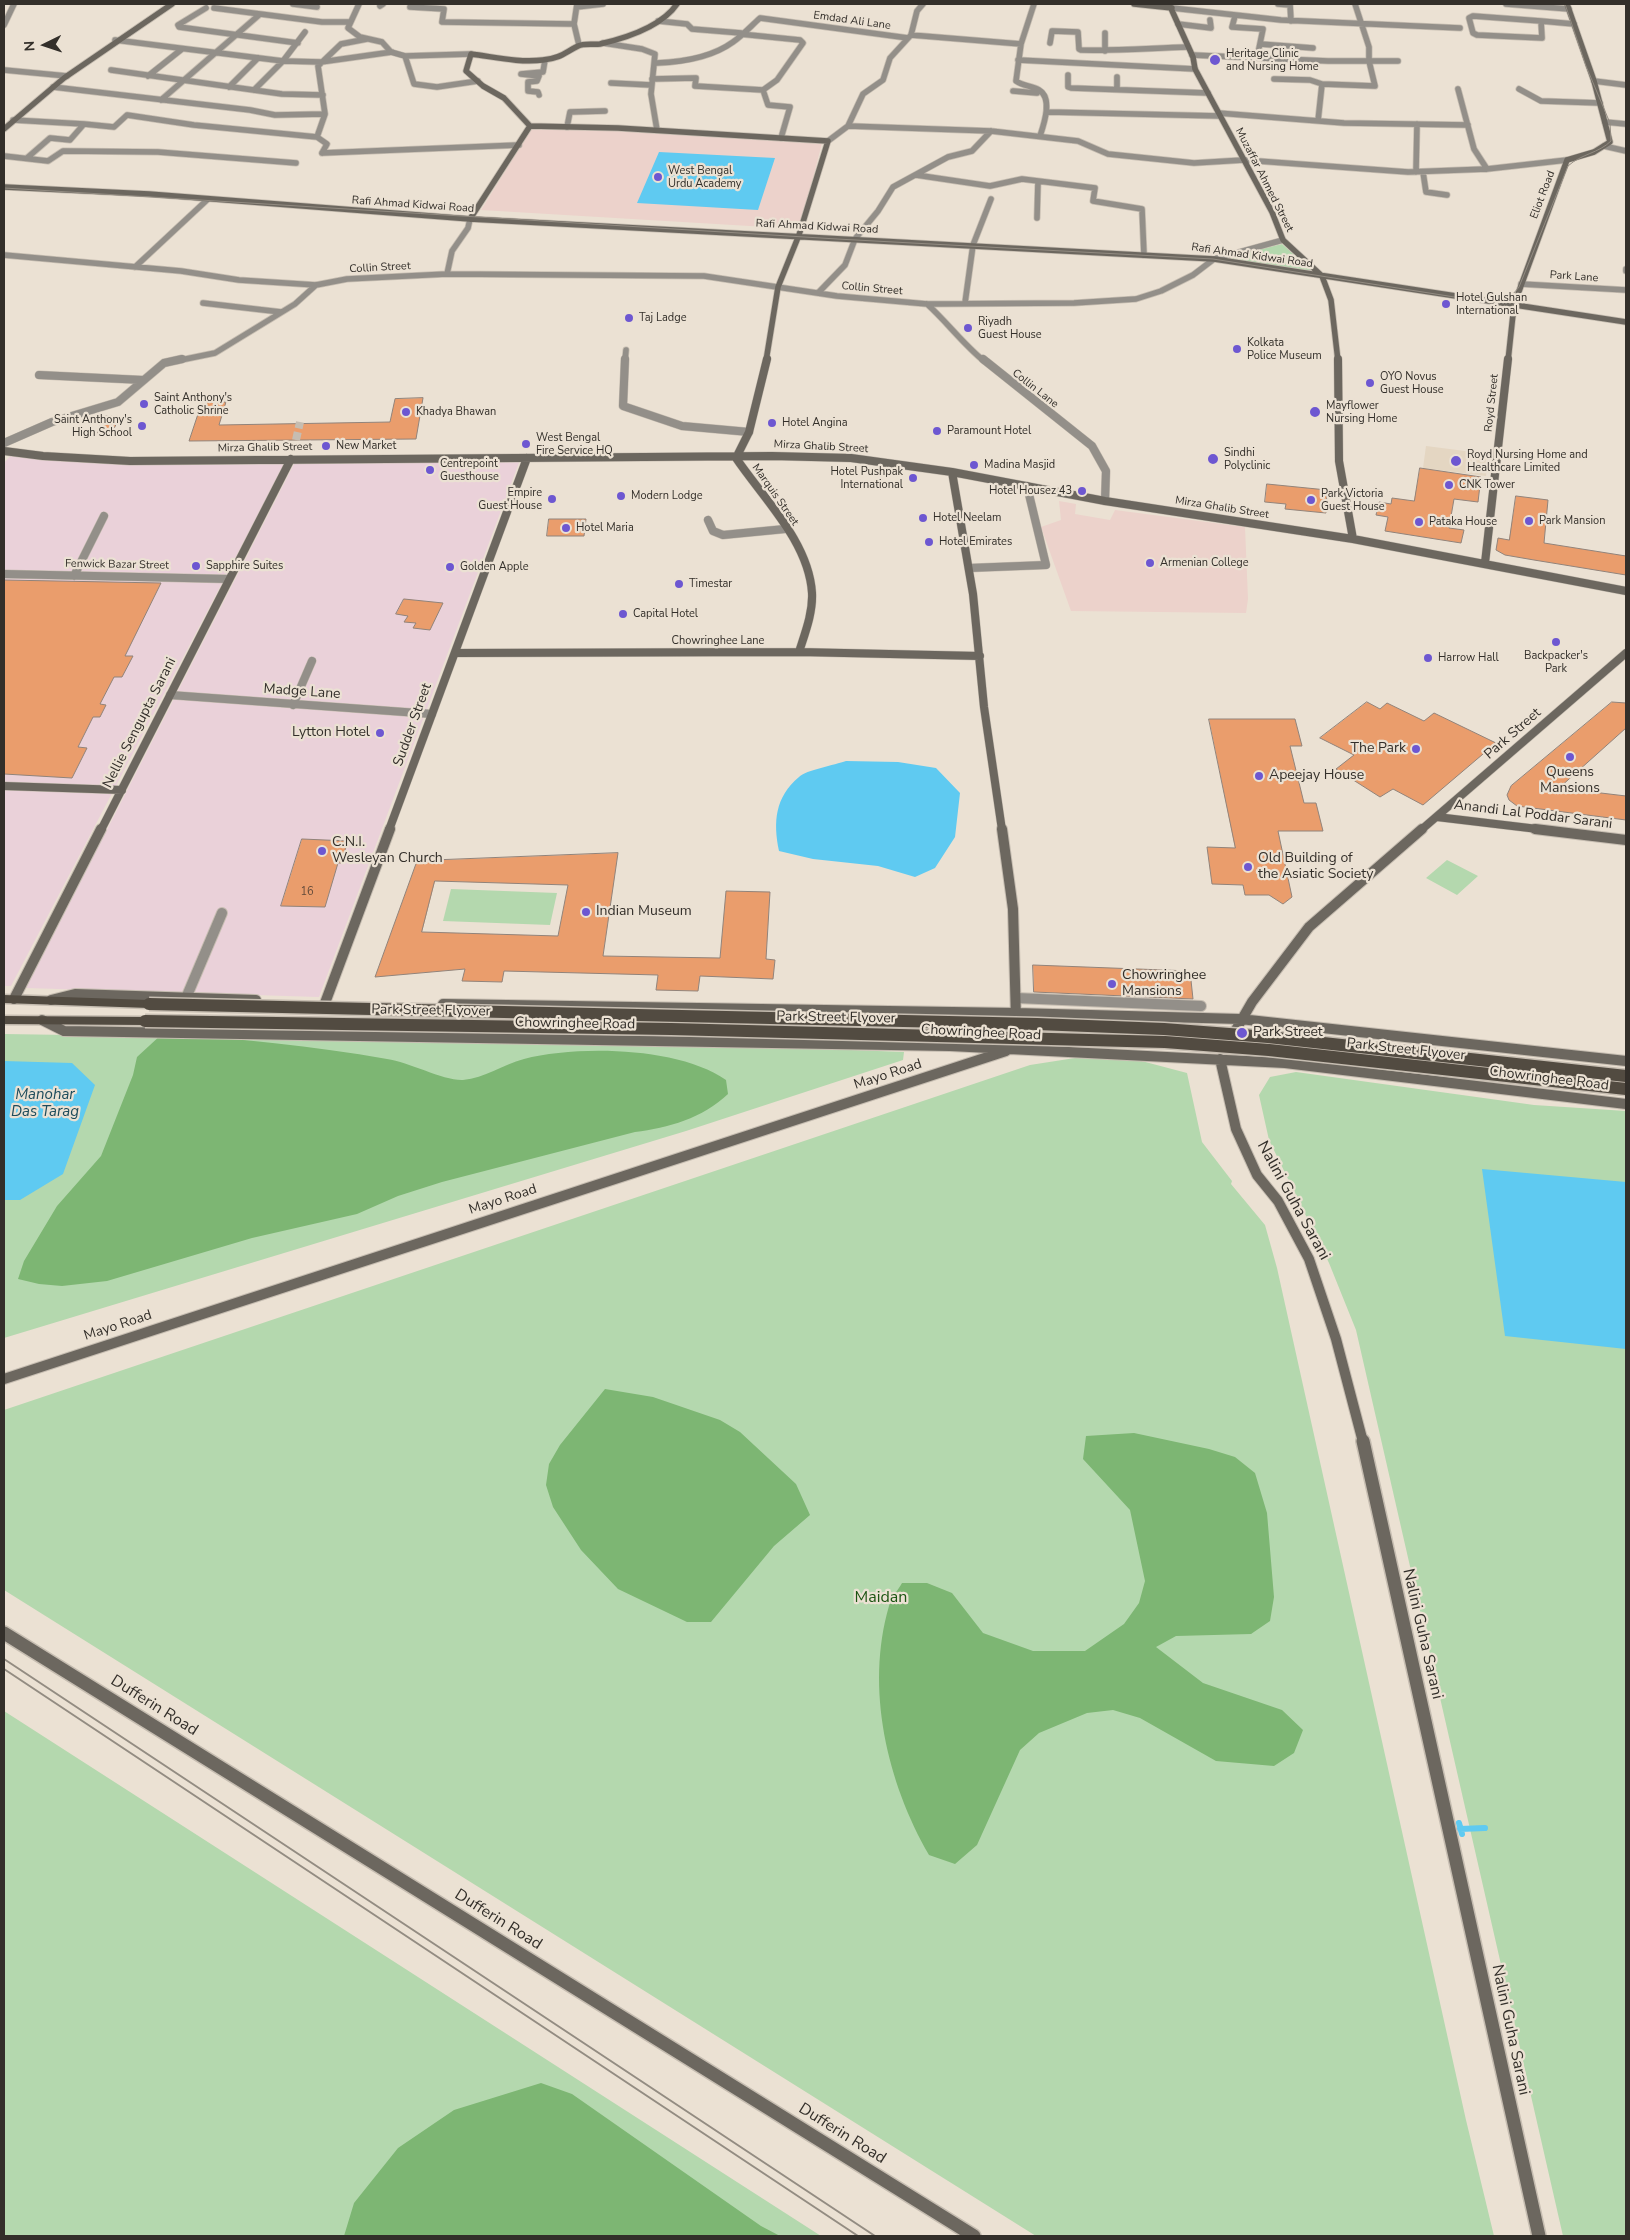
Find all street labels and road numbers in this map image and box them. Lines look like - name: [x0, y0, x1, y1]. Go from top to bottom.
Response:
- street label: Emdad Ali Lane: [813, 9, 891, 33]
- street label: Muzaffar Ahmed Street: [1232, 126, 1296, 234]
- street label: Eliot Road: [1528, 169, 1558, 221]
- street label: Rafi Ahmad Kidwai Road: [351, 194, 475, 216]
- street label: Rafi Ahmad Kidwai Road: [755, 217, 879, 237]
- street label: Rafi Ahmad Kidwai Road: [1190, 241, 1314, 271]
- street label: Collin Street: [349, 260, 411, 276]
- street label: Park Lane: [1549, 269, 1599, 285]
- street label: Collin Street: [841, 280, 903, 298]
- street label: Collin Lane: [1009, 367, 1061, 411]
- street label: Royd Street: [1482, 373, 1502, 433]
- street label: Mirza Ghalib Street: [773, 438, 869, 456]
- street label: Mirza Ghalib Street: [218, 441, 312, 455]
- street label: Marquis Street: [749, 462, 801, 528]
- street label: Mirza Ghalib Street: [1174, 494, 1270, 522]
- street label: Fenwick Bazar Street: [65, 557, 169, 573]
- street label: Chowringhee Lane: [672, 634, 764, 648]
- street label: Nellie Sengupta Sarani: [100, 655, 180, 791]
- street label: Madge Lane: [263, 681, 341, 703]
- street label: Sudder Street: [390, 681, 436, 769]
- street label: Park Street: [1481, 705, 1545, 763]
- street label: Anandi Lal Poddar Sarani: [1453, 797, 1613, 833]
- street label: Park Street Flyover: [371, 1002, 491, 1020]
- street label: Park Street Flyover: [776, 1009, 896, 1027]
- street label: Chowringhee Road: [515, 1015, 635, 1033]
- street label: Chowringhee Road: [921, 1021, 1041, 1045]
- street label: Park Street Flyover: [1346, 1035, 1466, 1065]
- street label: Mayo Road: [852, 1056, 924, 1094]
- street label: Chowringhee Road: [1488, 1063, 1610, 1095]
- street label: Nalini Guha Sarani: [1252, 1138, 1334, 1264]
- street label: Mayo Road: [467, 1181, 539, 1219]
- street label: Mayo Road: [82, 1307, 154, 1345]
- street label: Nalini Guha Sarani: [1398, 1567, 1446, 1701]
- street label: Dufferin Road: [107, 1672, 201, 1740]
- street label: Dufferin Road: [451, 1886, 545, 1954]
- street label: Nalini Guha Sarani: [1487, 1963, 1533, 2097]
- street label: Dufferin Road: [795, 2100, 889, 2168]

